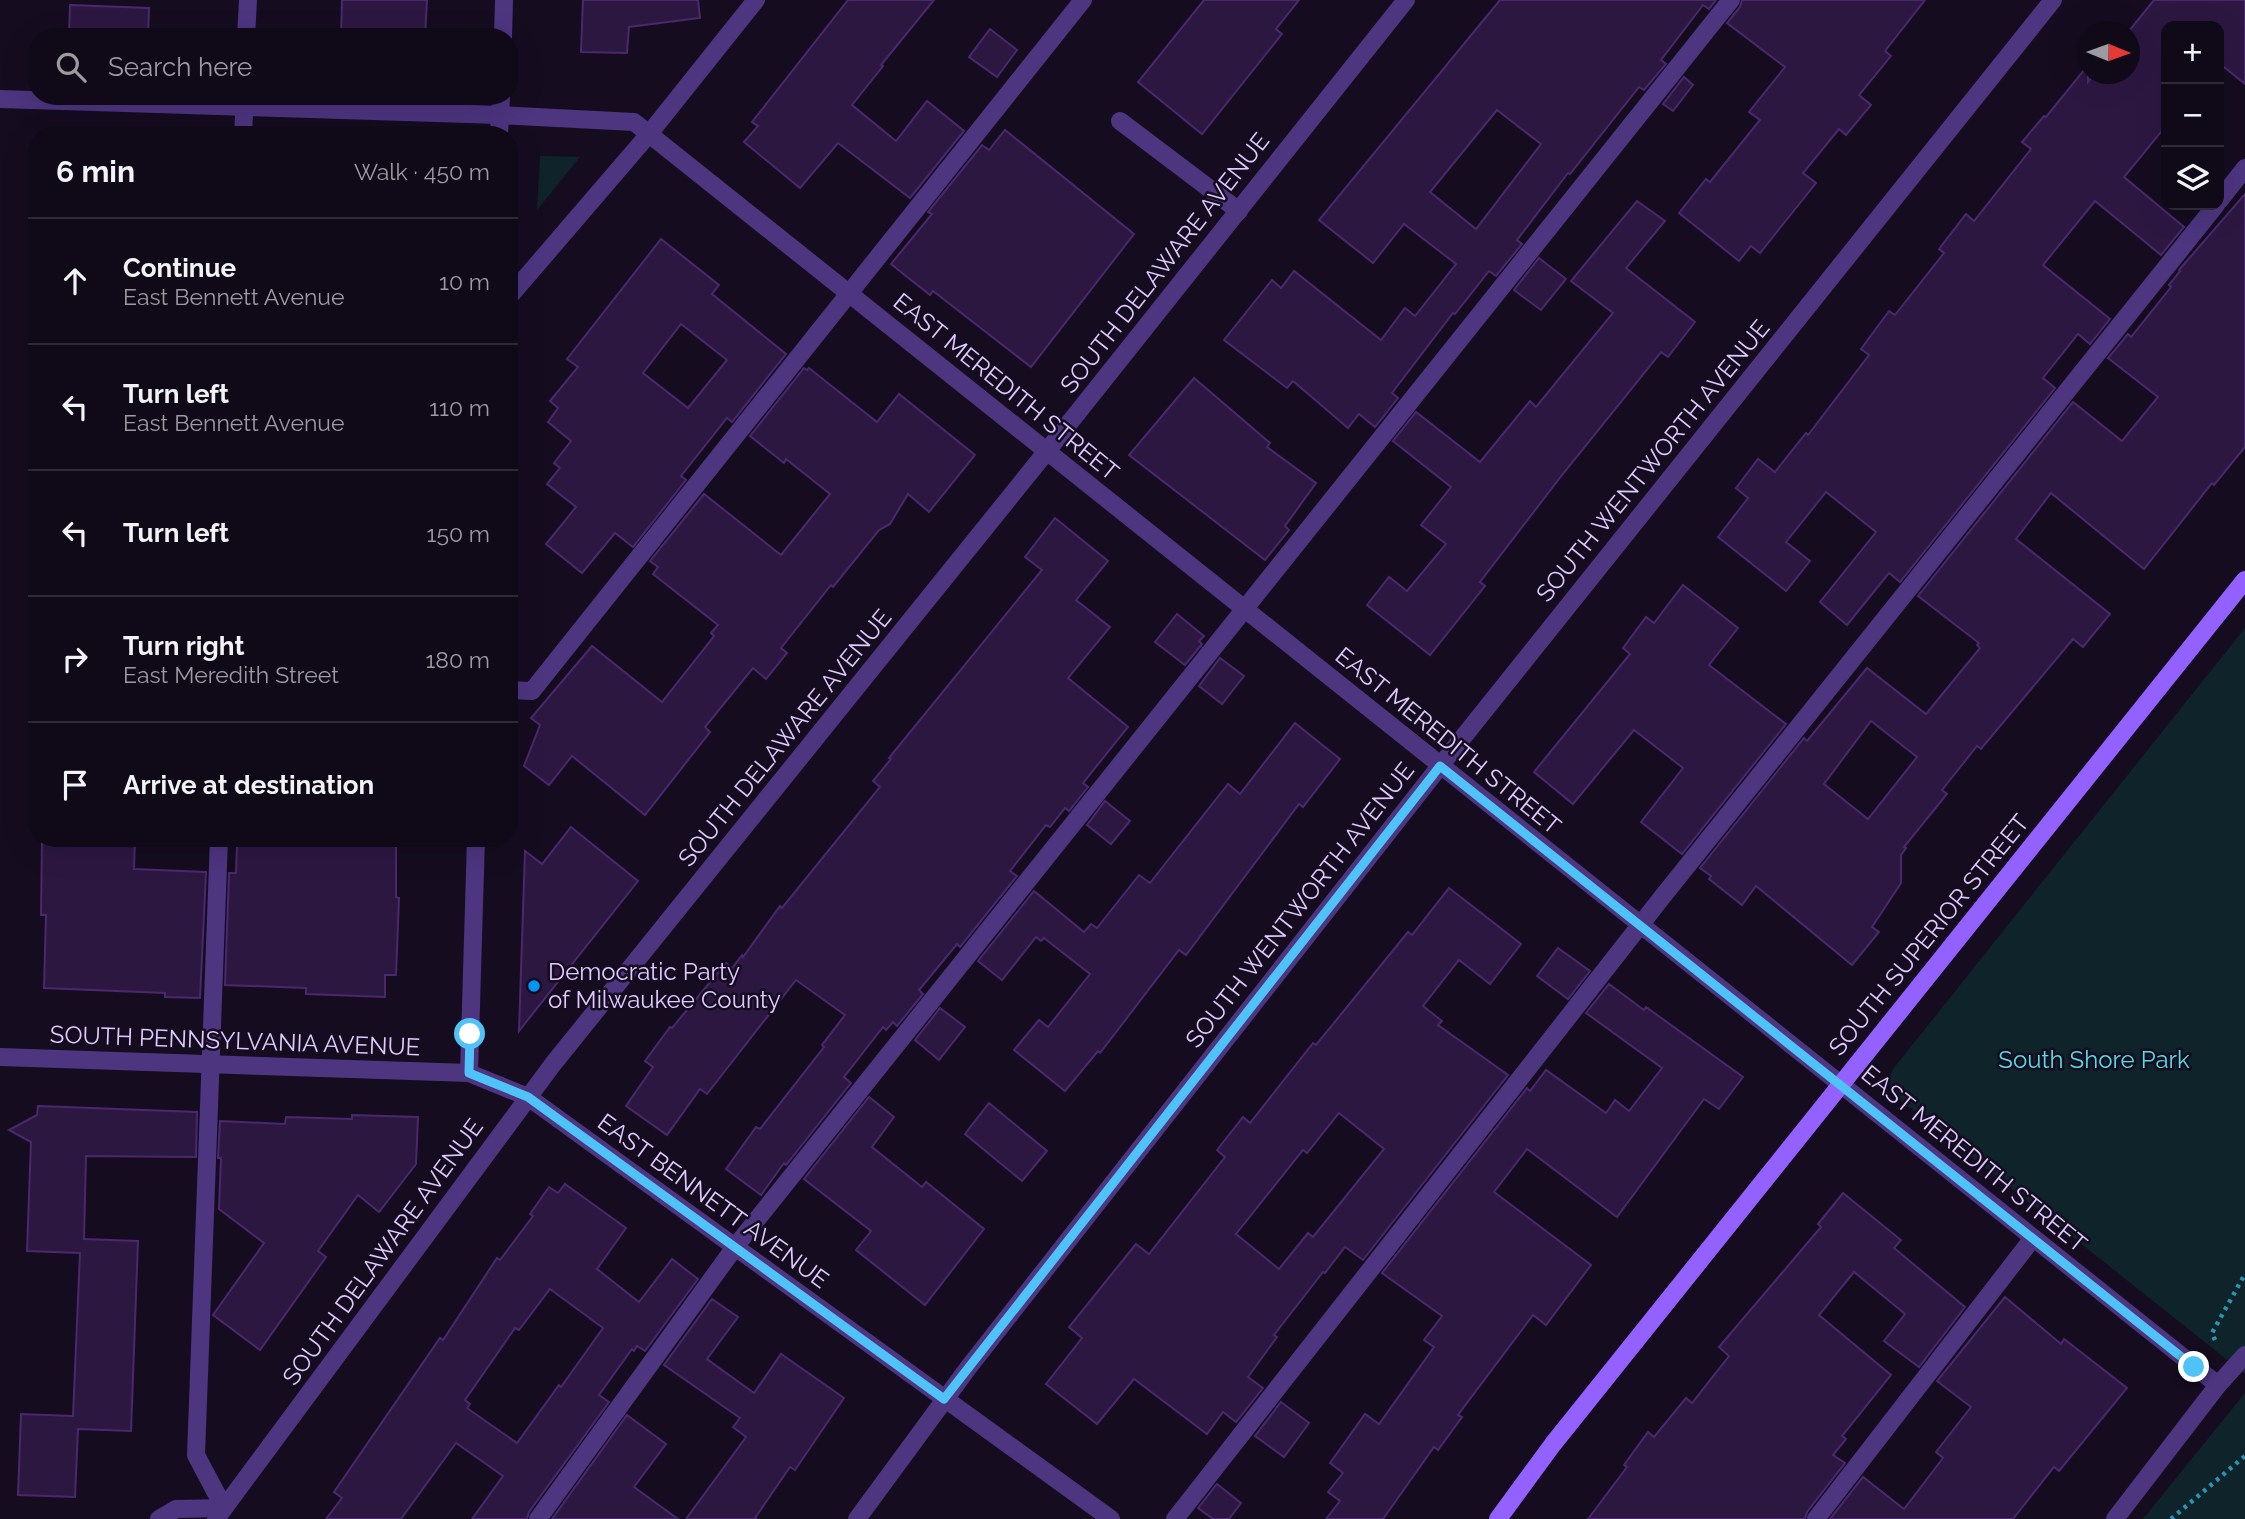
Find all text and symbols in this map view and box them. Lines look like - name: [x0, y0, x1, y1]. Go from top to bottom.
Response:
- north arrow: [2077, 21, 2140, 84]
- map controls: [2161, 21, 2224, 210]
- button: +: [2161, 21, 2224, 84]
- search box: [28, 28, 518, 105]
- icon: search: [52, 48, 90, 86]
- text: Search here: [108, 52, 252, 82]
- button: −: [2161, 84, 2224, 147]
- street label: SOUTH DELAWARE AVENUE: [1054, 127, 1275, 399]
- button: layers: [2161, 147, 2224, 210]
- text: 6 min: [56, 154, 135, 189]
- text: Walk · 450 m: [354, 158, 490, 185]
- text: Continue: [123, 253, 236, 283]
- icon: ahead: [56, 262, 94, 300]
- text: 10 m: [439, 268, 490, 295]
- text: East Bennett Avenue: [123, 283, 344, 310]
- street label: EAST MEREDITH STREET: [888, 287, 1125, 487]
- street label: SOUTH WENTWORTH AVENUE: [1530, 314, 1775, 607]
- text: Turn left: [123, 379, 229, 409]
- icon: left: [56, 388, 94, 426]
- text: 110 m: [429, 394, 490, 421]
- text: East Bennett Avenue: [123, 409, 344, 436]
- icon: left: [56, 514, 94, 552]
- text: Turn left: [123, 518, 229, 548]
- text: 150 m: [427, 520, 490, 547]
- street label: SOUTH DELAWARE AVENUE: [672, 603, 897, 872]
- text: Turn right: [123, 631, 244, 661]
- icon: right: [56, 640, 94, 678]
- street label: EAST MEREDITH STREET: [1330, 641, 1567, 841]
- text: 180 m: [425, 646, 490, 673]
- text: East Meredith Street: [123, 661, 339, 688]
- street label: SOUTH WENTWORTH AVENUE: [1179, 756, 1420, 1053]
- icon: arrive: [56, 766, 94, 804]
- text: Arrive at destination: [123, 770, 374, 800]
- street label: SOUTH SUPERIOR STREET: [1822, 808, 2035, 1061]
- place label: Democratic Party of Milwaukee County: [548, 957, 781, 1014]
- marker: Democratic Party of Milwaukee County: [526, 978, 542, 994]
- route start: [454, 1018, 485, 1049]
- street label: SOUTH PENNSYLVANIA AVENUE: [49, 1020, 421, 1061]
- park label: South Shore Park: [1998, 1045, 2190, 1074]
- street label: EAST MEREDITH STREET: [1856, 1059, 2093, 1259]
- street label: EAST BENNETT AVENUE: [592, 1107, 834, 1294]
- street label: SOUTH DELAWARE AVENUE: [276, 1113, 489, 1391]
- route end: [2178, 1351, 2209, 1382]

